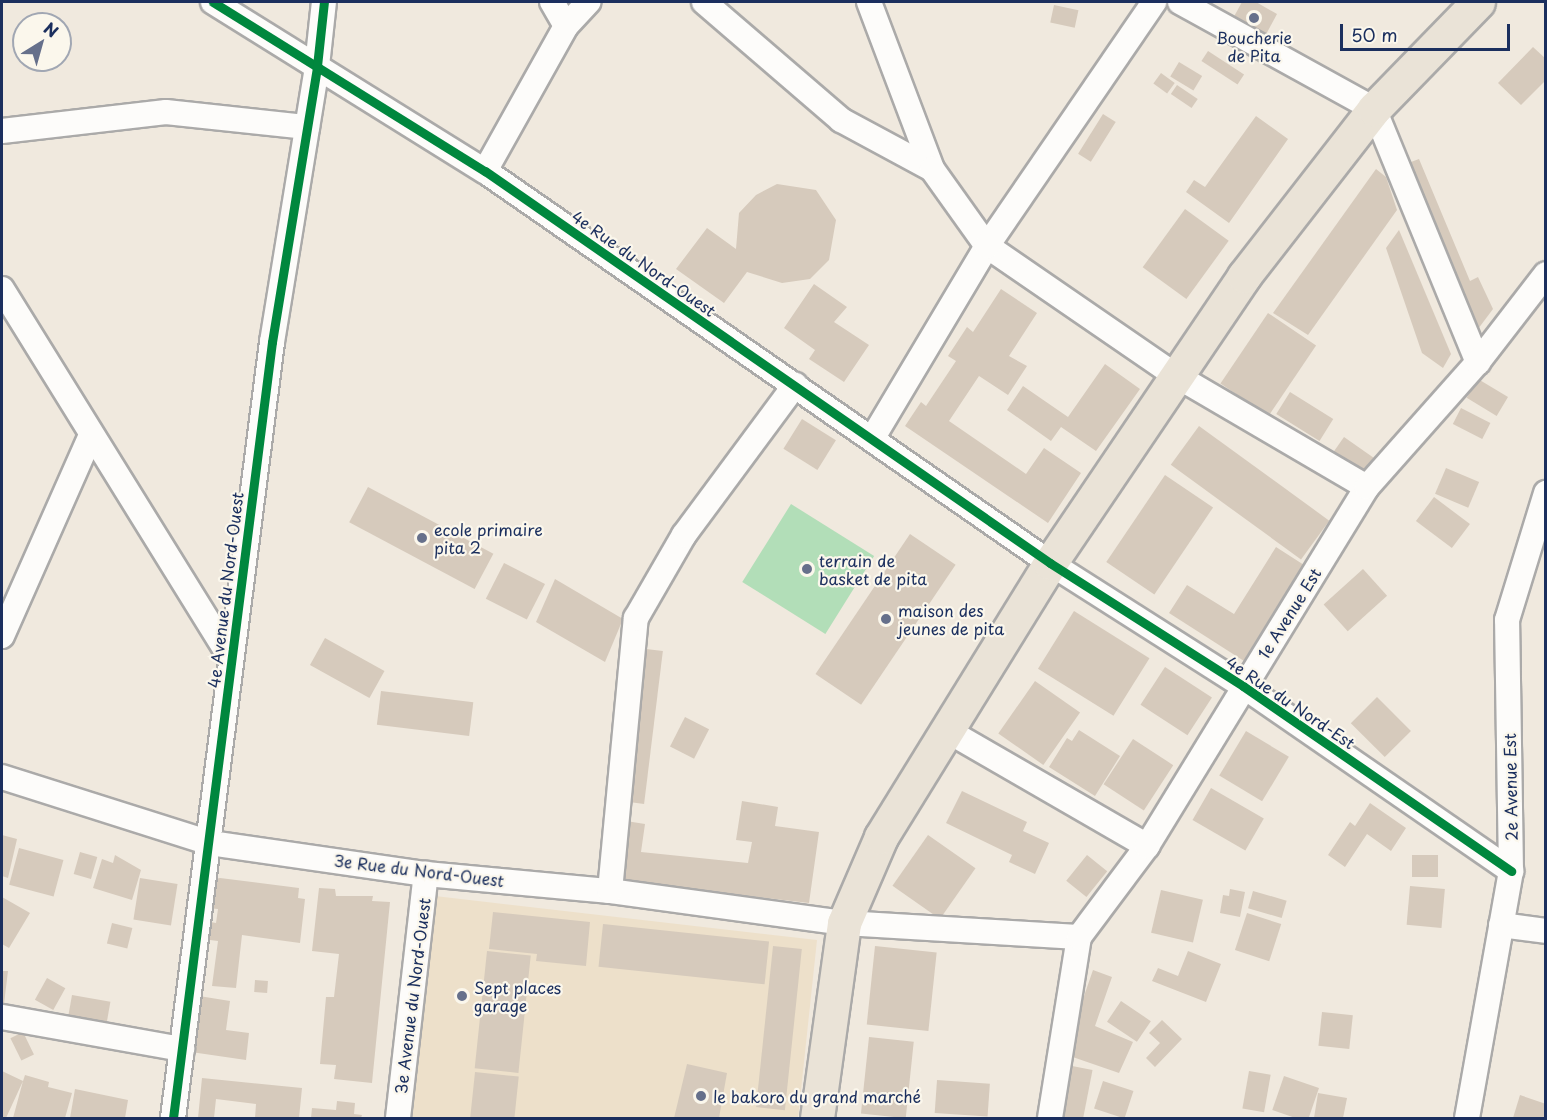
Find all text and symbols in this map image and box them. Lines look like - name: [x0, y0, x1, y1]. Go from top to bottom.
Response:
- marker: Boucherie de Pita: [1247, 11, 1261, 25]
- north arrow: [12, 12, 72, 72]
- scale bar: [1343, 12, 1512, 50]
- text: N: [39, 16, 64, 43]
- text: 50 m: [1351, 21, 1398, 48]
- place label: Boucherie de Pita: [1216, 27, 1292, 65]
- street label: 4e Rue du Nord-Ouest: [567, 205, 721, 321]
- street label: 4e Avenue du Nord-Ouest: [203, 490, 247, 690]
- place label: ecole primaire pita 2: [434, 519, 543, 557]
- marker: ecole primaire pita 2: [415, 531, 429, 545]
- place label: terrain de basket de pita: [819, 550, 929, 588]
- marker: terrain de basket de pita: [800, 562, 814, 576]
- street label: 1e Avenue Est: [1253, 563, 1325, 663]
- place label: maison des jeunes de pita: [898, 600, 1006, 638]
- marker: maison des jeunes de pita: [879, 612, 893, 626]
- street label: 4e Rue du Nord-Est: [1222, 651, 1360, 753]
- street label: 2e Avenue Est: [1499, 732, 1521, 842]
- street label: 3e Rue du Nord-Ouest: [332, 850, 506, 890]
- street label: 3e Avenue du Nord-Ouest: [390, 896, 434, 1096]
- place label: Sept places garage: [474, 977, 562, 1015]
- marker: Sept places garage: [455, 989, 469, 1003]
- place label: le bakoro du grand marché: [713, 1086, 924, 1106]
- marker: le bakoro du grand marché: [694, 1089, 708, 1103]

